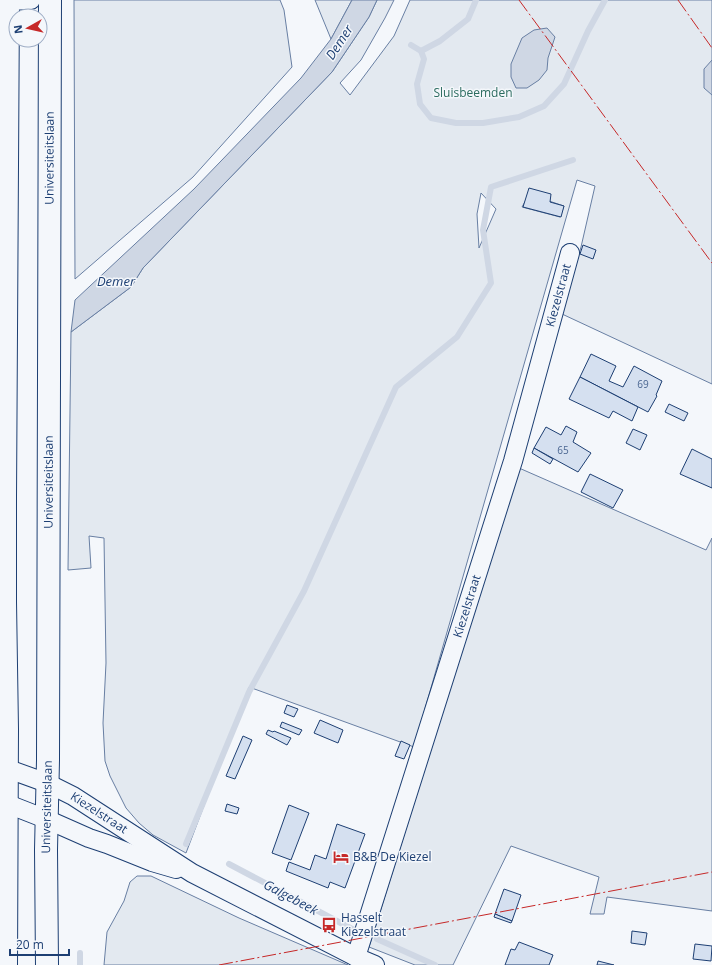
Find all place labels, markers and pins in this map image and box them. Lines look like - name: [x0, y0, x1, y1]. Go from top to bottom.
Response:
- hotel icon: B&B De Kiezel: [332, 848, 350, 866]
- place label: B&B De Kiezel: [353, 848, 431, 865]
- place label: Hasselt Kiezelstraat: [341, 909, 406, 940]
- bus stop icon: Hasselt Kiezelstraat: [320, 916, 338, 934]

